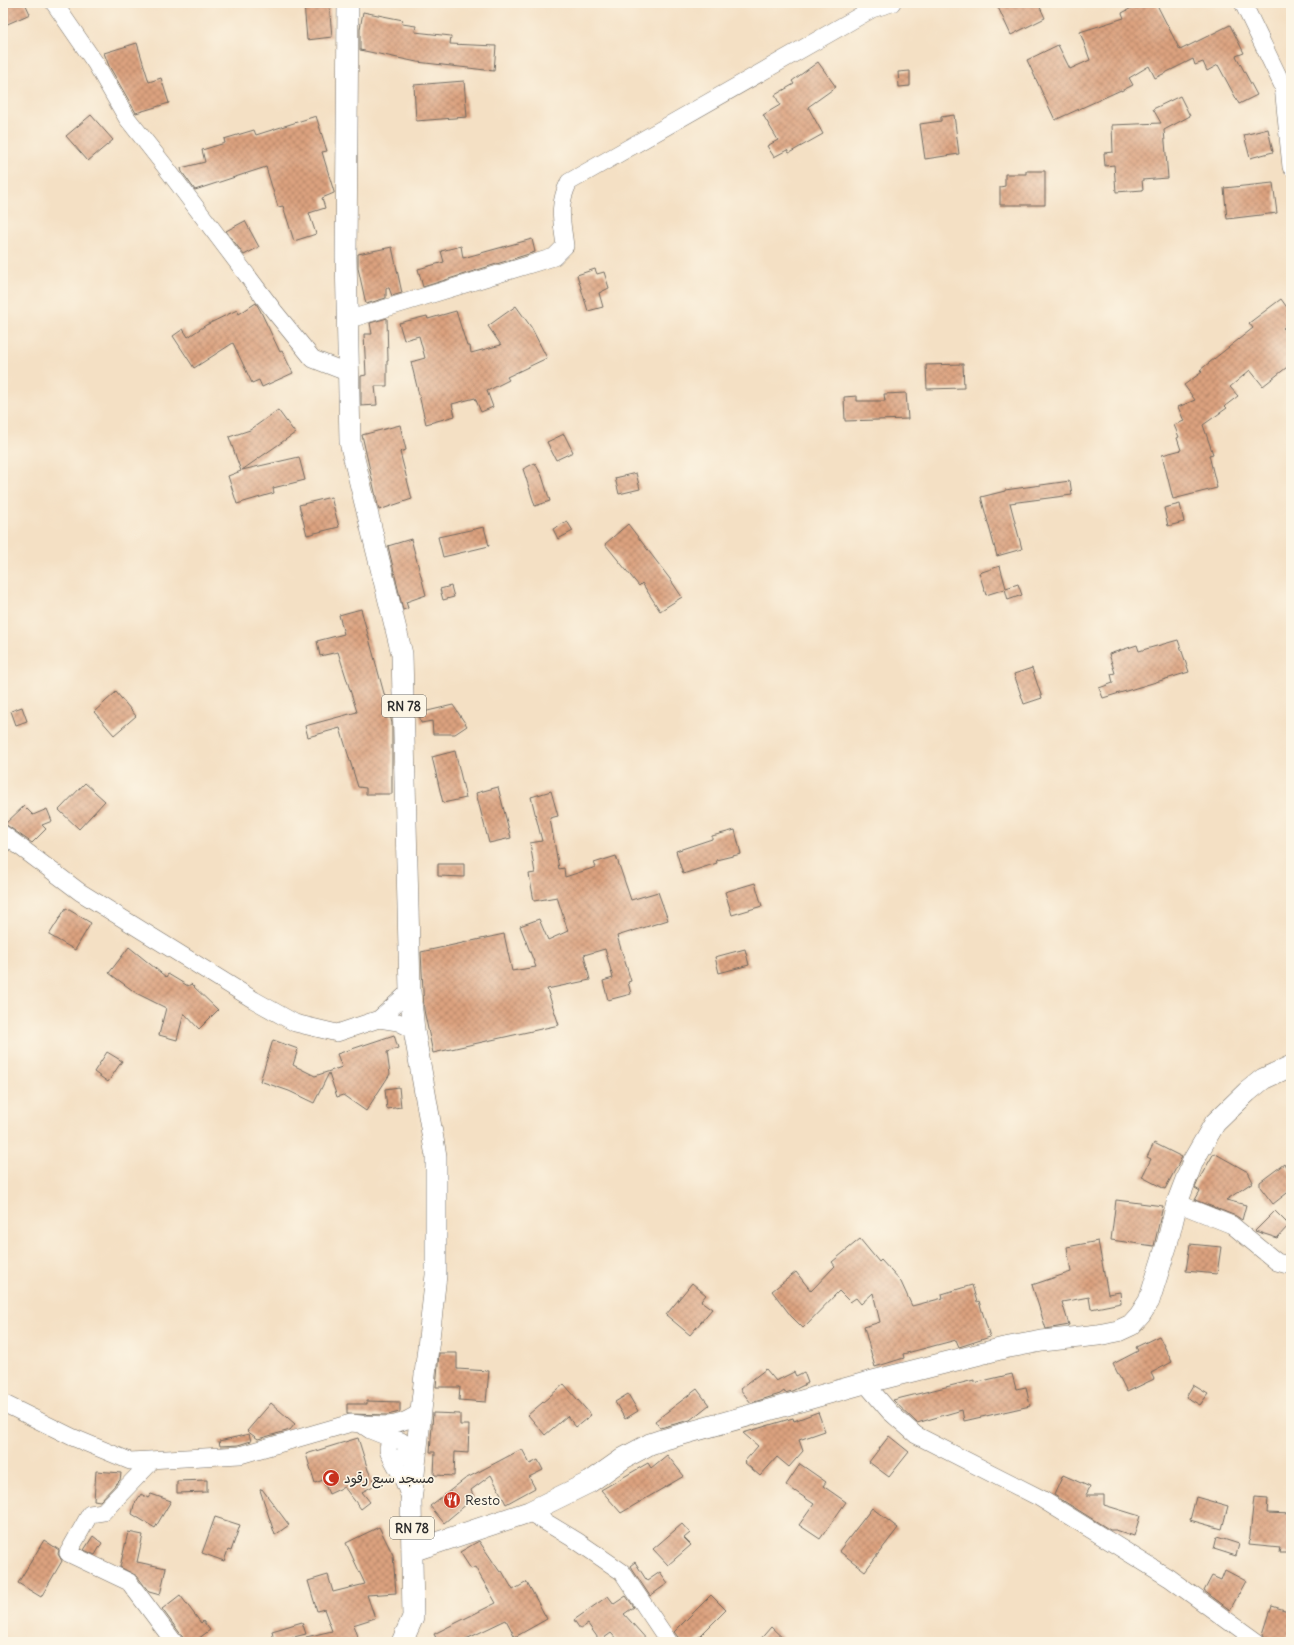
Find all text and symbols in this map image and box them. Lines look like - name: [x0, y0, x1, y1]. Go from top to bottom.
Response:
- road number: RN 78: [382, 695, 426, 717]
- mosque icon: مسجد سبع رقود: [321, 1468, 341, 1488]
- place label: مسجد سبع رقود: [344, 1469, 434, 1489]
- restaurant icon: Resto: [442, 1490, 462, 1510]
- place label: Resto: [465, 1491, 500, 1509]
- road number: RN 78: [390, 1517, 434, 1539]

